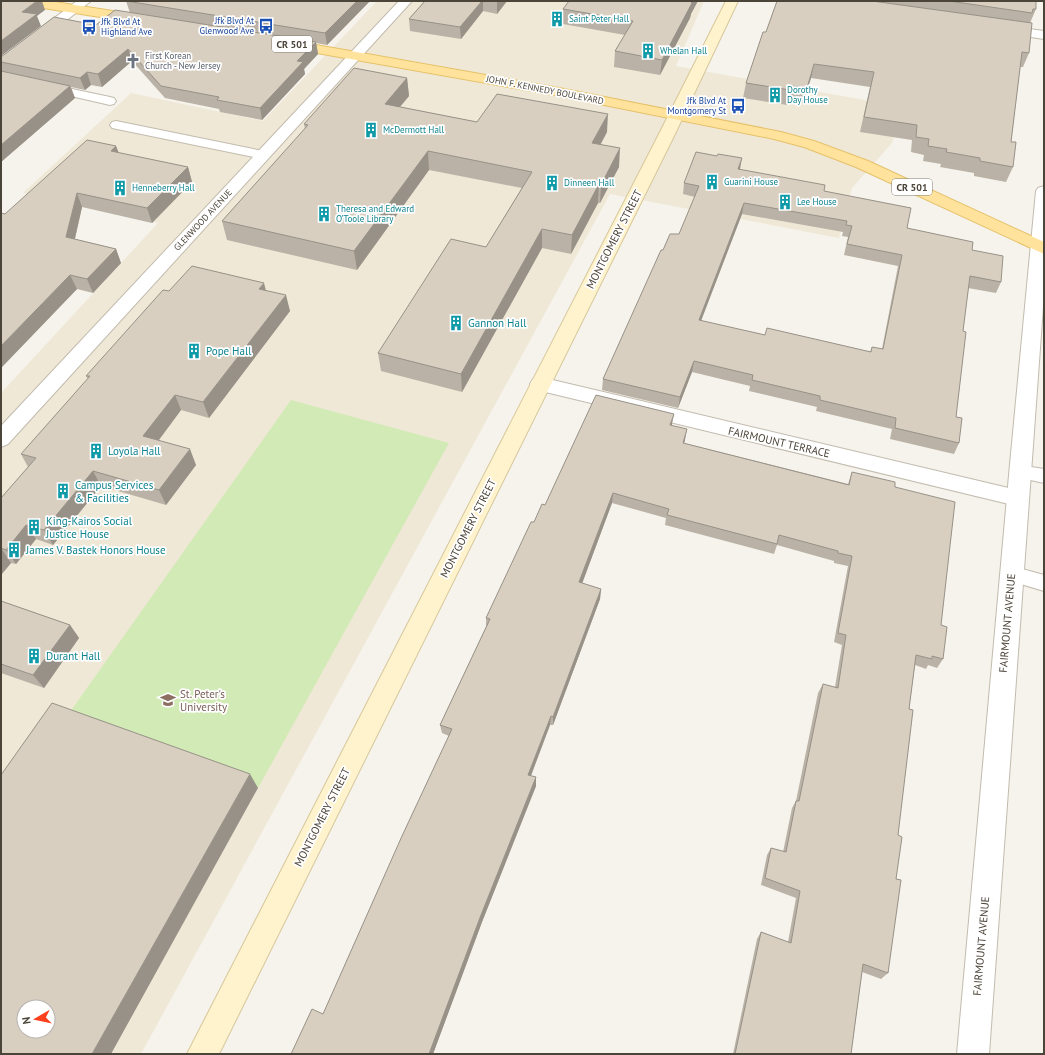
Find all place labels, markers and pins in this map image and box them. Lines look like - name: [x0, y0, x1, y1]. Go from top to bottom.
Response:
- building icon: Saint Peter Hall: [548, 10, 566, 28]
- place label: Saint Peter Hall: [569, 13, 629, 24]
- place label: Jfk Blvd At Glenwood Ave: [199, 15, 254, 36]
- place label: Jfk Blvd At Highland Ave: [100, 16, 152, 37]
- bus stop icon: Jfk Blvd At Glenwood Ave: [257, 17, 275, 35]
- bus stop icon: Jfk Blvd At Highland Ave: [80, 18, 98, 36]
- building icon: Whelan Hall: [639, 42, 657, 60]
- place label: Whelan Hall: [660, 45, 708, 56]
- place label: First Korean Church - New Jersey: [145, 50, 221, 71]
- church icon: First Korean Church - New Jersey: [124, 52, 142, 70]
- place label: Dorothy Day House: [787, 84, 828, 105]
- building icon: Dorothy Day House: [766, 86, 784, 104]
- place label: Jfk Blvd At Montgomery St: [667, 95, 726, 116]
- bus stop icon: Jfk Blvd At Montgomery St: [729, 97, 747, 115]
- building icon: McDermott Hall: [362, 121, 380, 139]
- place label: McDermott Hall: [383, 124, 444, 135]
- building icon: Guarini House: [703, 173, 721, 191]
- building icon: Dinneen Hall: [543, 174, 561, 192]
- place label: Guarini House: [724, 176, 779, 187]
- place label: Dinneen Hall: [564, 177, 615, 188]
- building icon: Henneberry Hall: [111, 179, 129, 197]
- place label: Henneberry Hall: [132, 182, 195, 193]
- building icon: Lee House: [776, 193, 794, 211]
- place label: Lee House: [797, 196, 837, 207]
- place label: Theresa and Edward O’Toole Library: [336, 203, 414, 224]
- building icon: Theresa and Edward O’Toole Library: [315, 205, 333, 223]
- building icon: Gannon Hall: [447, 314, 465, 332]
- place label: Gannon Hall: [468, 316, 527, 330]
- building icon: Pope Hall: [185, 342, 203, 360]
- place label: Pope Hall: [206, 344, 252, 358]
- building icon: Loyola Hall: [87, 442, 105, 460]
- place label: Loyola Hall: [108, 444, 161, 458]
- place label: Campus Services & Facilities: [75, 478, 154, 505]
- building icon: Campus Services & Facilities: [54, 482, 72, 500]
- place label: King-Kairos Social Justice House: [45, 514, 133, 541]
- building icon: King-Kairos Social Justice House: [25, 518, 43, 536]
- building icon: James V. Bastek Honors House: [5, 541, 23, 559]
- place label: James V. Bastek Honors House: [25, 543, 166, 557]
- building icon: Durant Hall: [25, 647, 43, 665]
- place label: Durant Hall: [46, 649, 101, 663]
- place label: St. Peter's University: [180, 687, 228, 714]
- school or university icon: St. Peter's University: [159, 691, 177, 709]

